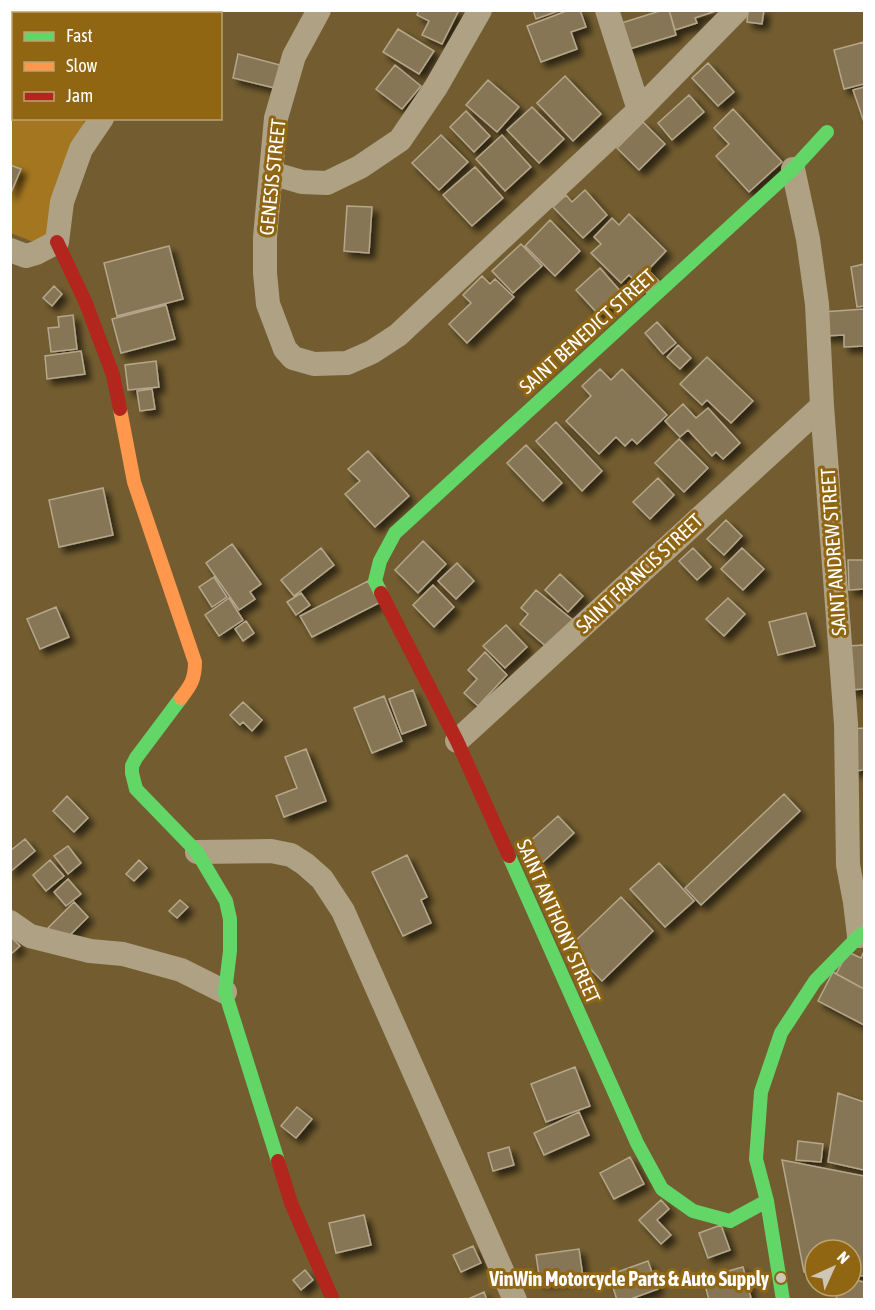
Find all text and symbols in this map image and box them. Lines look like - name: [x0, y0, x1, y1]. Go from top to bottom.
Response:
- legend: [12, 12, 222, 120]
- text: Fast: [66, 25, 93, 46]
- text: Slow: [66, 55, 97, 76]
- text: Jam: [66, 85, 93, 106]
- street label: GENESIS STREET: [254, 117, 290, 236]
- street label: SAINT BENEDICT STREET: [514, 264, 660, 398]
- street label: SAINT ANDREW STREET: [816, 467, 850, 637]
- street label: SAINT FRANCIS STREET: [571, 508, 707, 638]
- street label: SAINT ANTHONY STREET: [513, 836, 606, 1007]
- north arrow: [803, 1238, 863, 1298]
- text: N: [834, 1248, 853, 1267]
- place label: VinWin Motorcycle Parts & Auto Supply: [488, 1267, 770, 1290]
- marker: VinWin Motorcycle Parts & Auto Supply: [774, 1271, 788, 1285]

